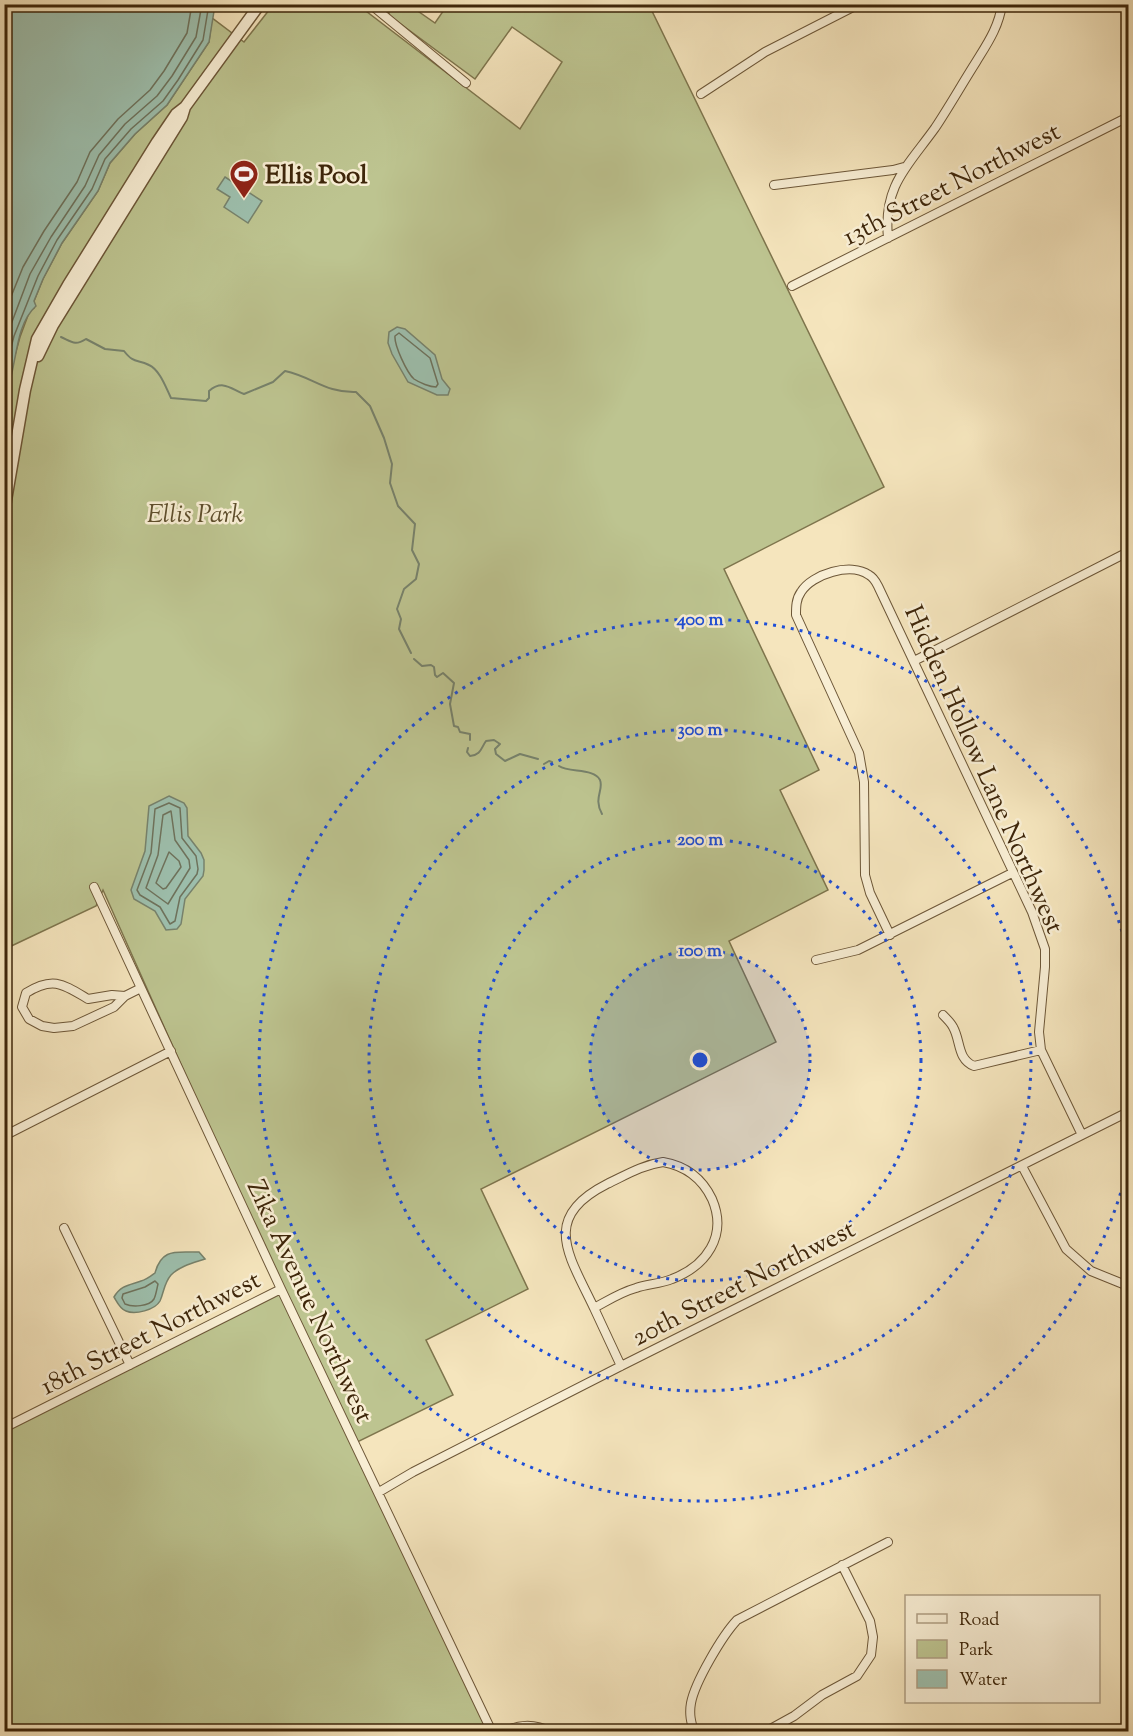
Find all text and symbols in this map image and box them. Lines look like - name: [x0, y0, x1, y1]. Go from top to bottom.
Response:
- street label: 13th Street Northwest: [837, 114, 1067, 256]
- sports icon: Ellis Pool: [228, 158, 260, 200]
- place label: Ellis Pool: [265, 158, 368, 195]
- park label: Ellis Park: [147, 497, 243, 534]
- street label: Hidden Hollow Lane Northwest: [893, 600, 1072, 940]
- text: 400 m: [676, 608, 723, 634]
- text: 300 m: [678, 718, 723, 744]
- text: 200 m: [677, 828, 723, 854]
- text: 100 m: [678, 939, 722, 965]
- centre of rings: [690, 1050, 710, 1070]
- street label: Zika Avenue Northwest: [236, 1174, 381, 1430]
- street label: 20th Street Northwest: [626, 1212, 862, 1357]
- street label: 18th Street Northwest: [35, 1263, 268, 1406]
- legend: [905, 1595, 1100, 1703]
- text: Road: [959, 1608, 999, 1634]
- text: Park: [959, 1638, 994, 1664]
- text: Water: [959, 1668, 1008, 1694]

